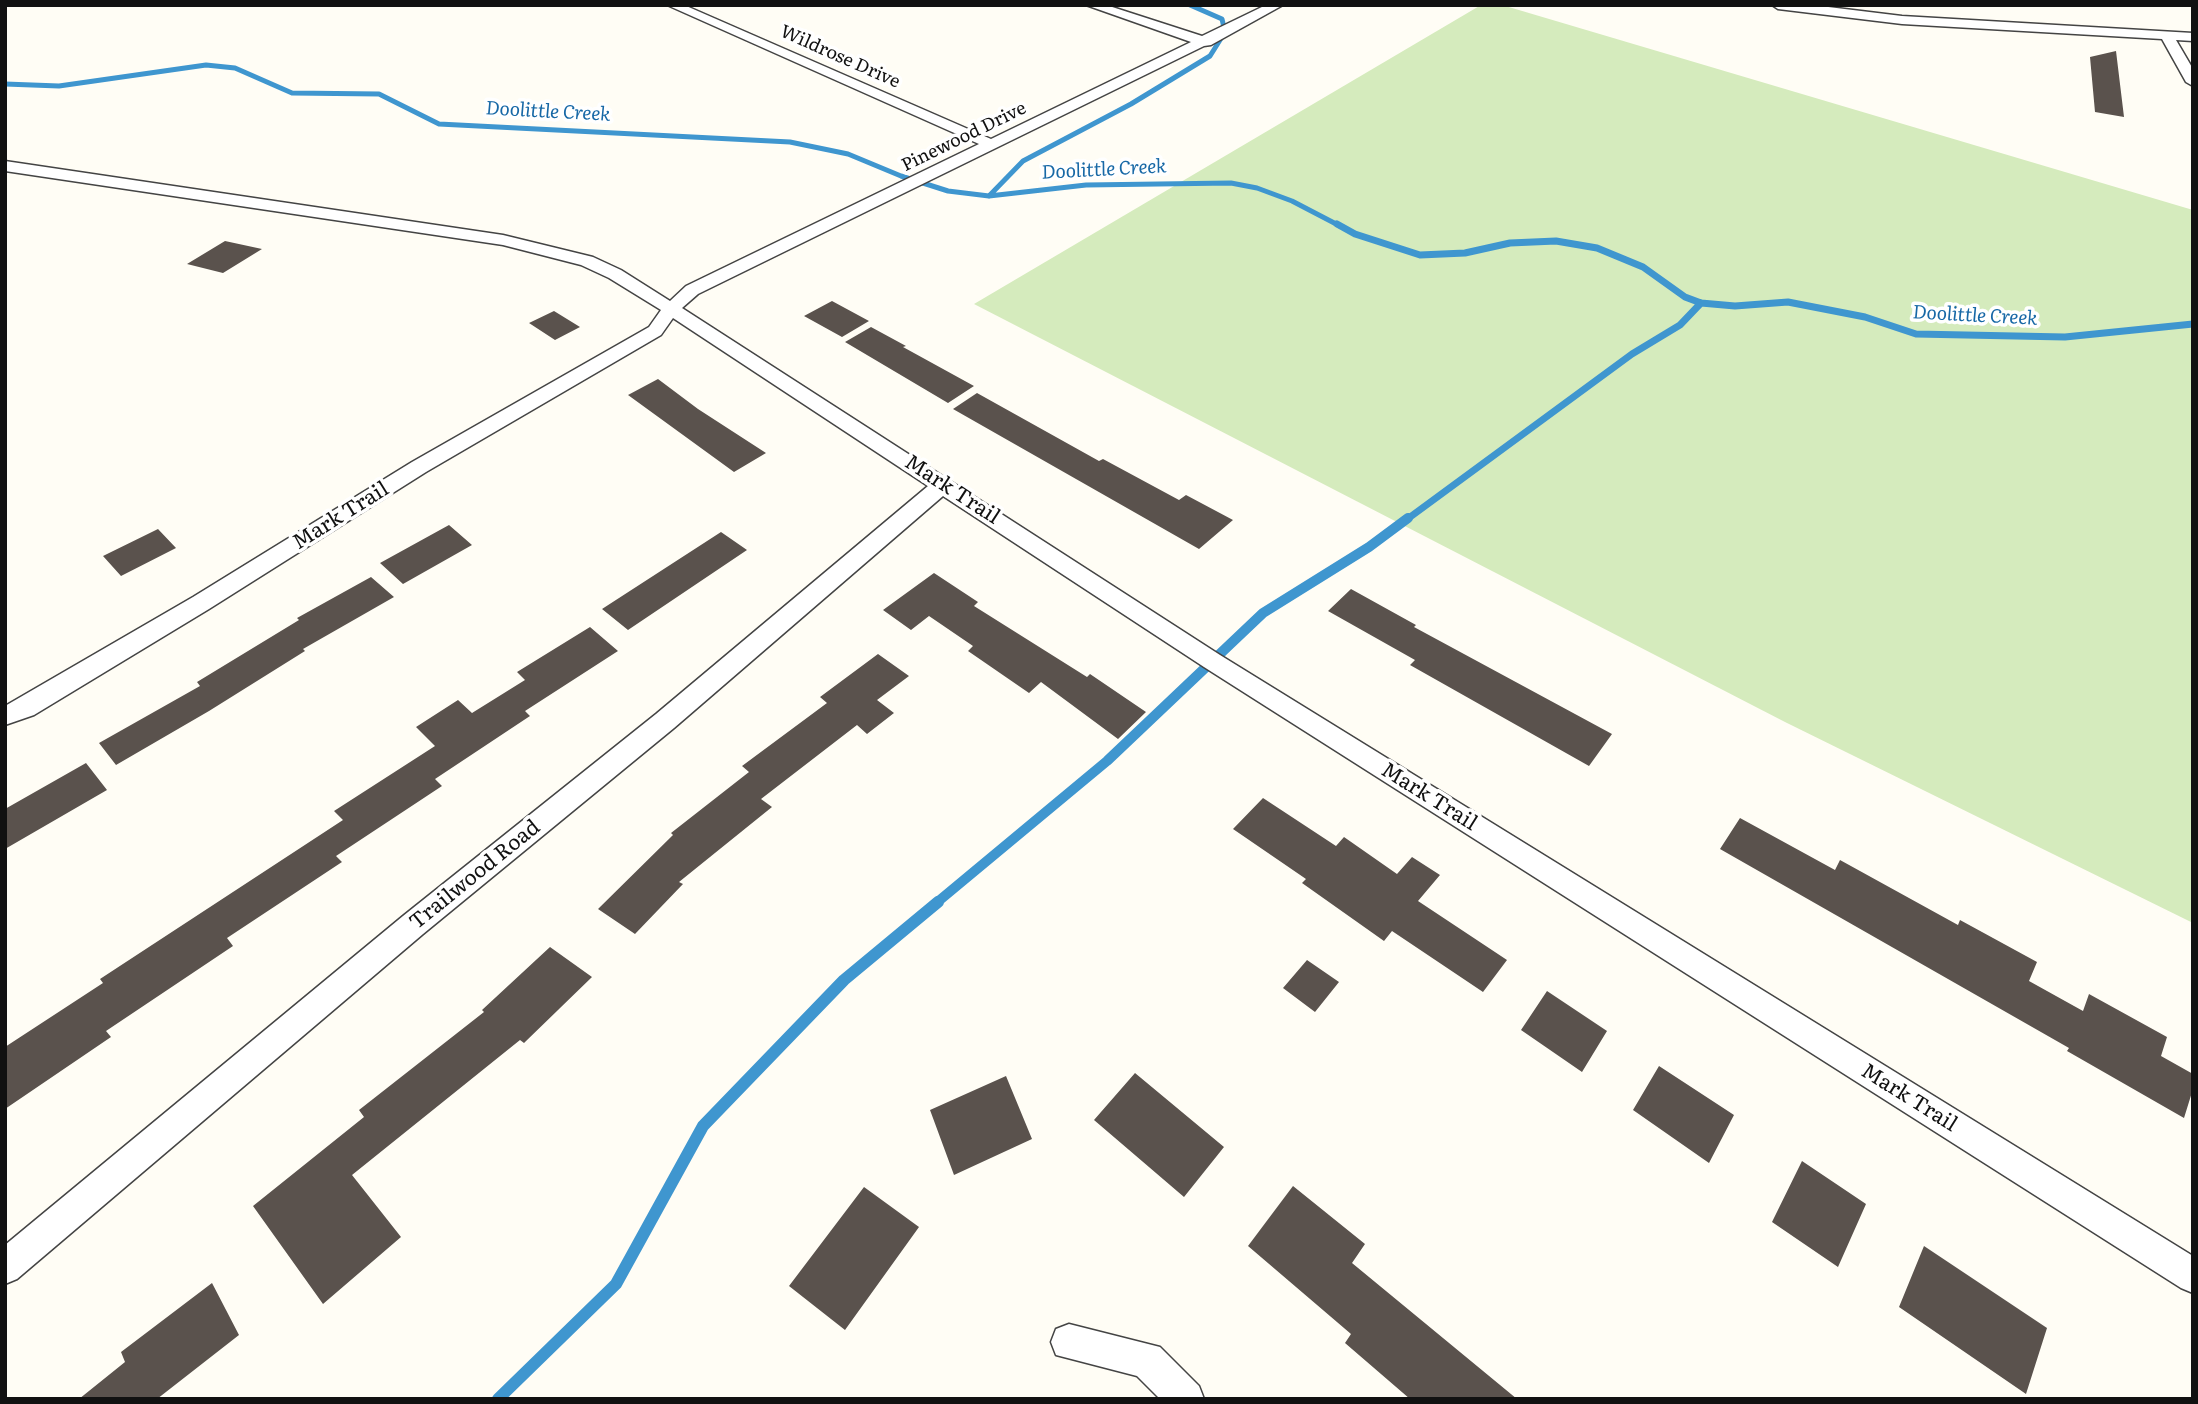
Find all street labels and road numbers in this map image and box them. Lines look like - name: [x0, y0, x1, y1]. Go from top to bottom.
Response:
- street label: Wildrose Drive: [777, 21, 903, 93]
- street label: Pinewood Drive: [898, 97, 1030, 177]
- street label: Mark Trail: [900, 450, 1004, 530]
- street label: Mark Trail: [288, 477, 394, 555]
- street label: Mark Trail: [1376, 758, 1482, 836]
- street label: Trailwood Road: [405, 815, 545, 935]
- street label: Mark Trail: [1856, 1059, 1962, 1137]

